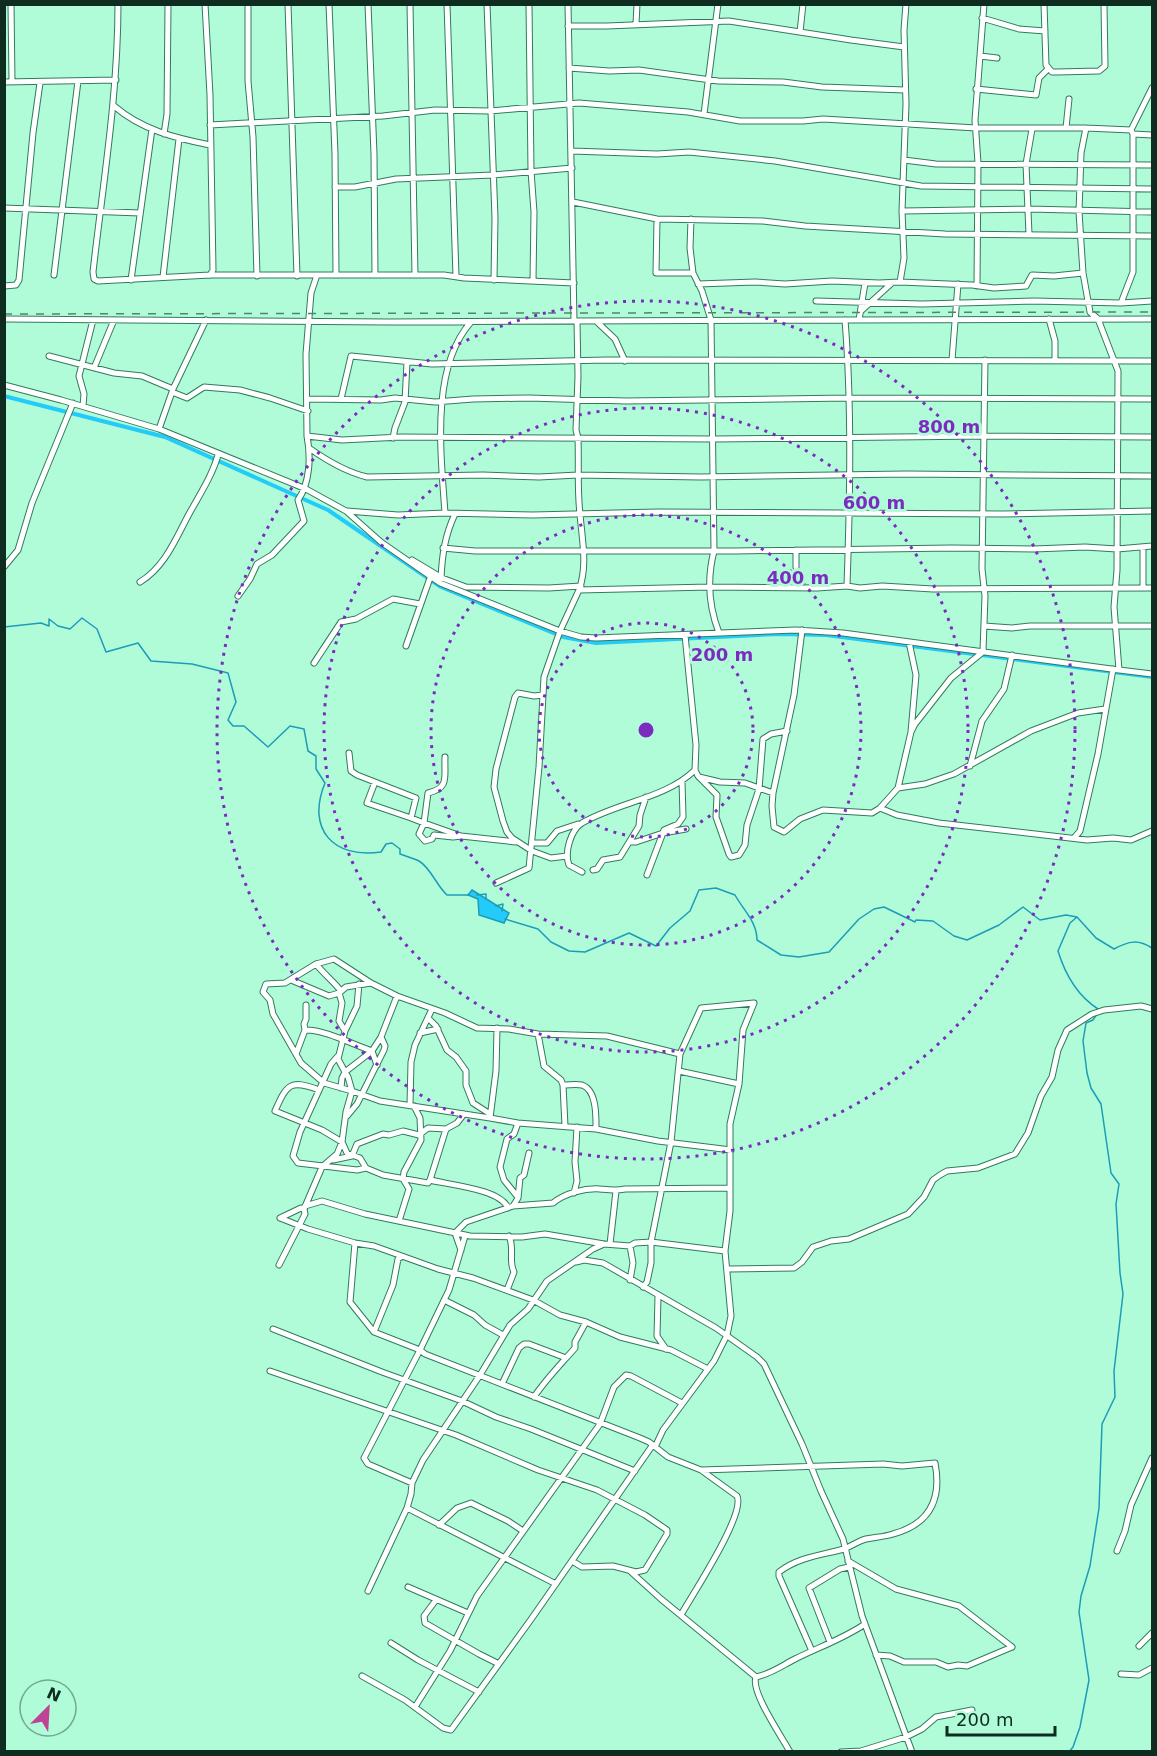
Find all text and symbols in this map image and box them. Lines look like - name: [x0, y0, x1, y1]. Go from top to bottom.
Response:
- text: 800 m: [918, 416, 980, 437]
- text: 600 m: [843, 492, 905, 513]
- text: 400 m: [767, 567, 829, 588]
- text: 200 m: [691, 644, 753, 665]
- centre of rings: [636, 720, 656, 740]
- north arrow: [18, 1678, 78, 1738]
- text: N: [44, 1683, 64, 1706]
- scale bar: [947, 1699, 1055, 1737]
- text: 200 m: [956, 1709, 1014, 1730]

